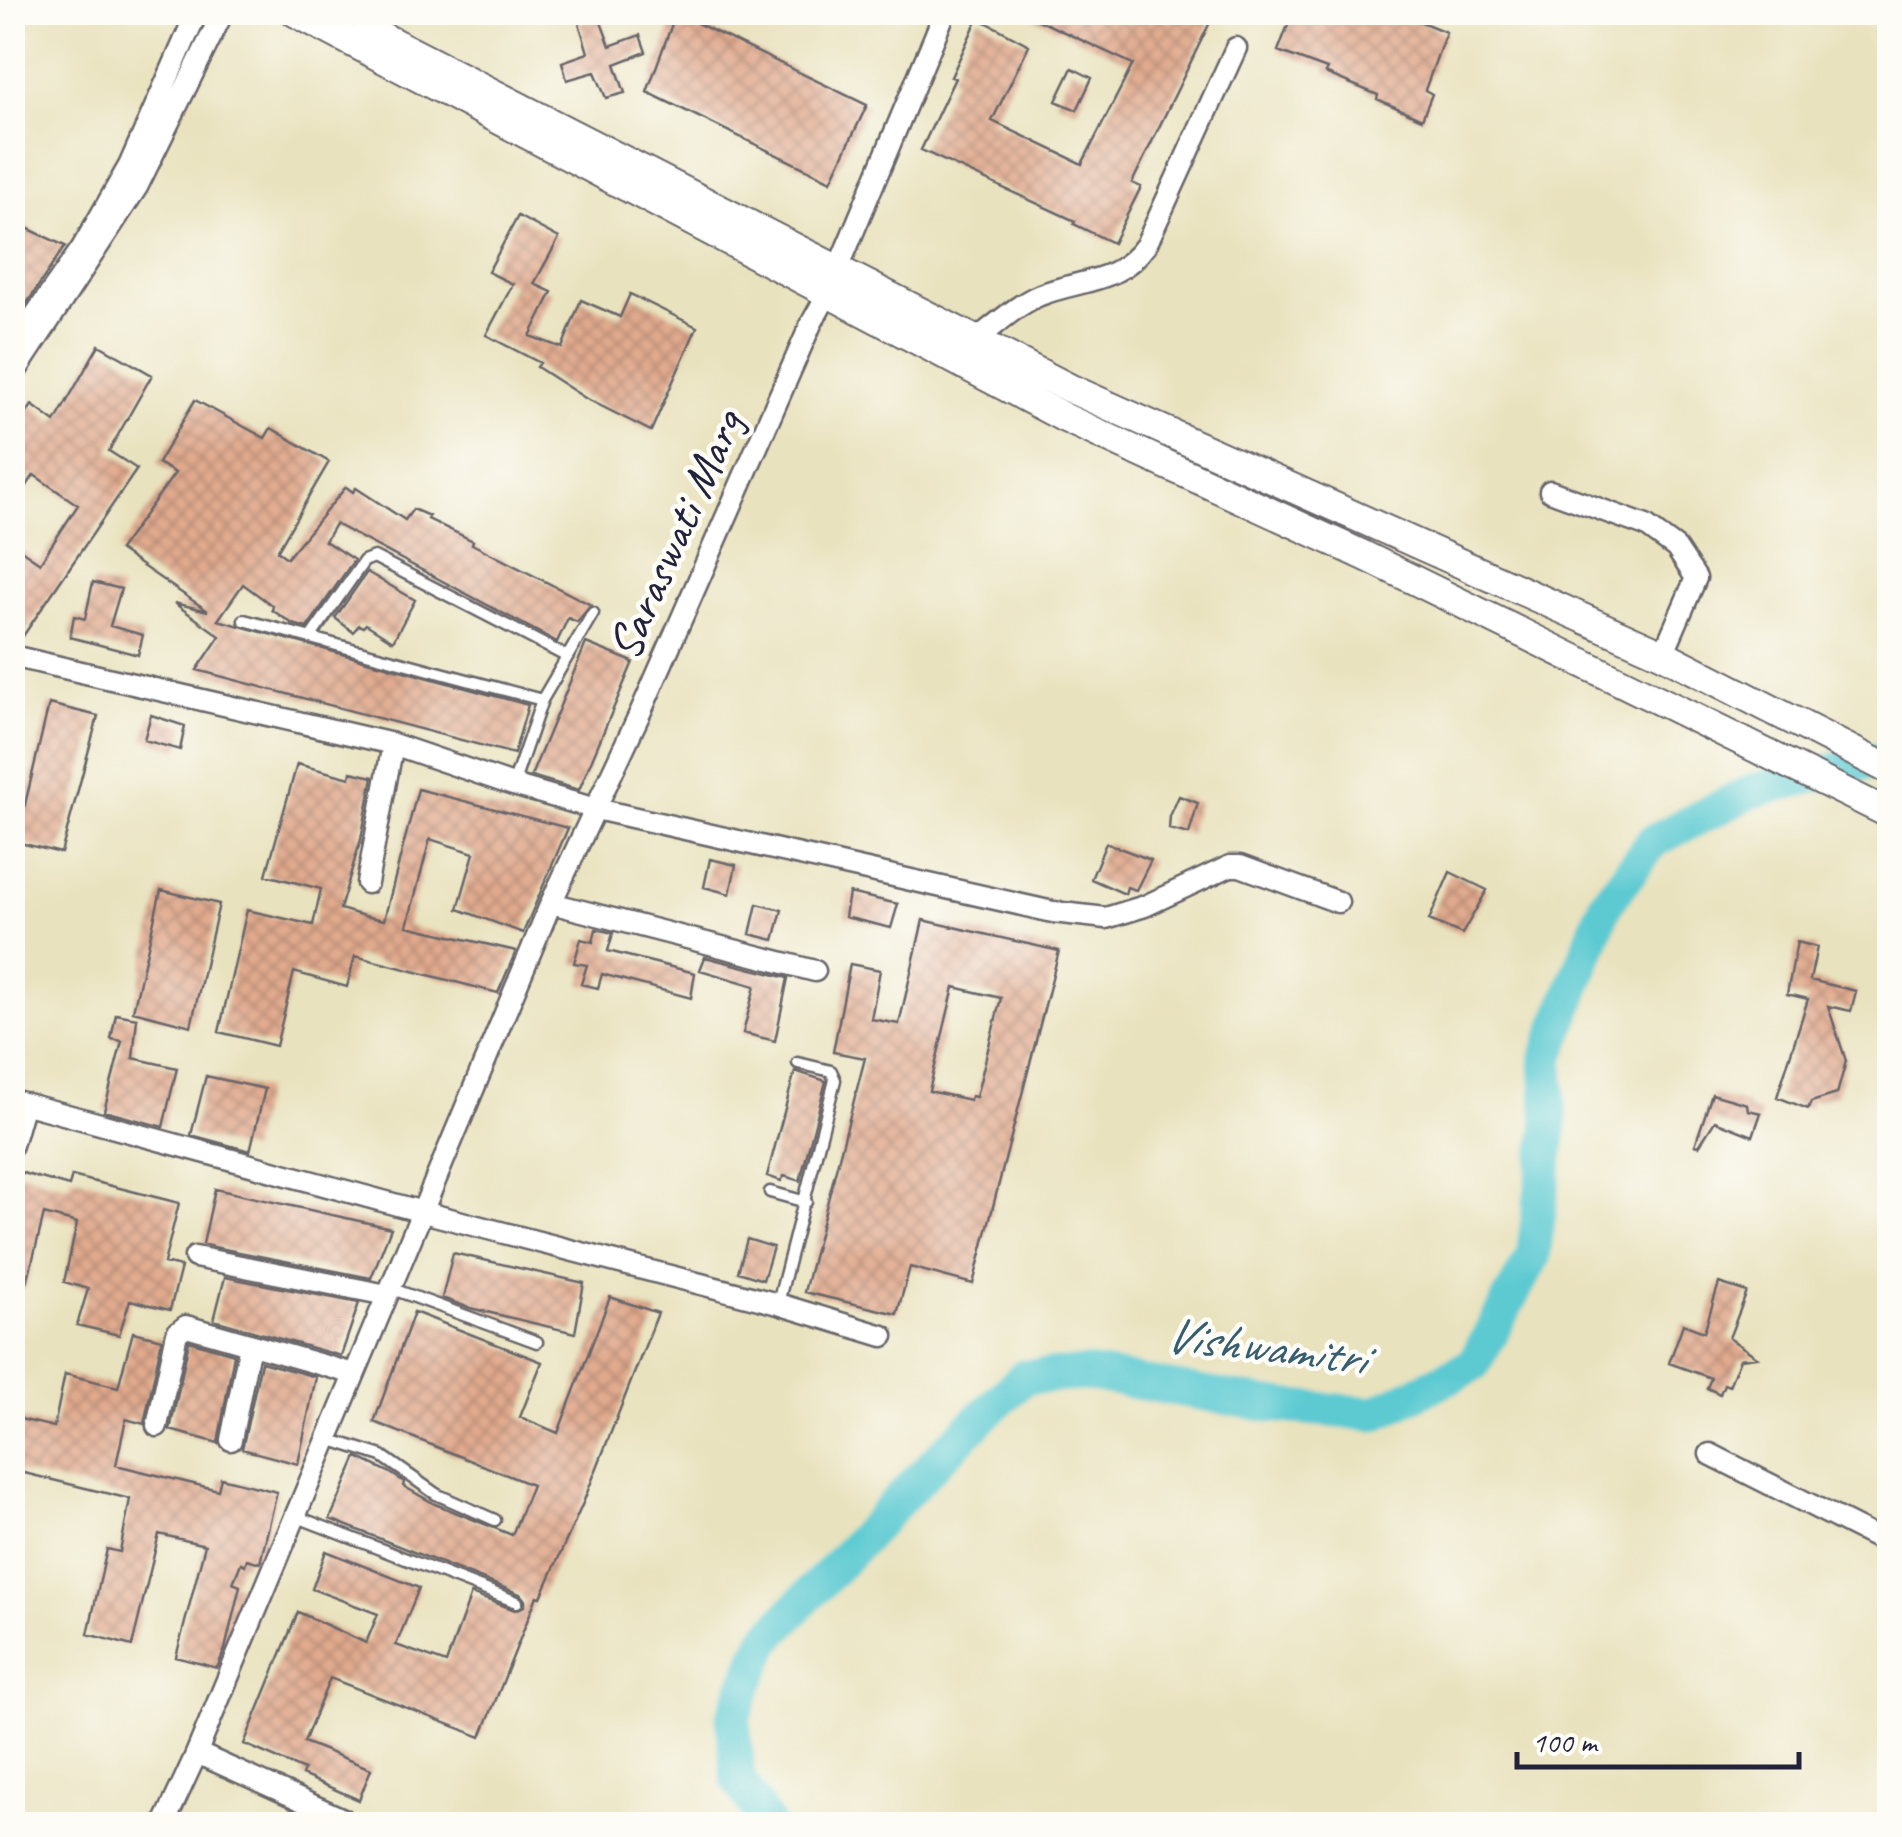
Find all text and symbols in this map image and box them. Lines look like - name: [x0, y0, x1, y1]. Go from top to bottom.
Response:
- street label: Saraswati Marg: [593, 399, 758, 669]
- water label: Vishwamitri: [1162, 1303, 1380, 1391]
- scale bar: [1517, 1707, 1800, 1769]
- text: 100 m: [1532, 1723, 1599, 1761]

